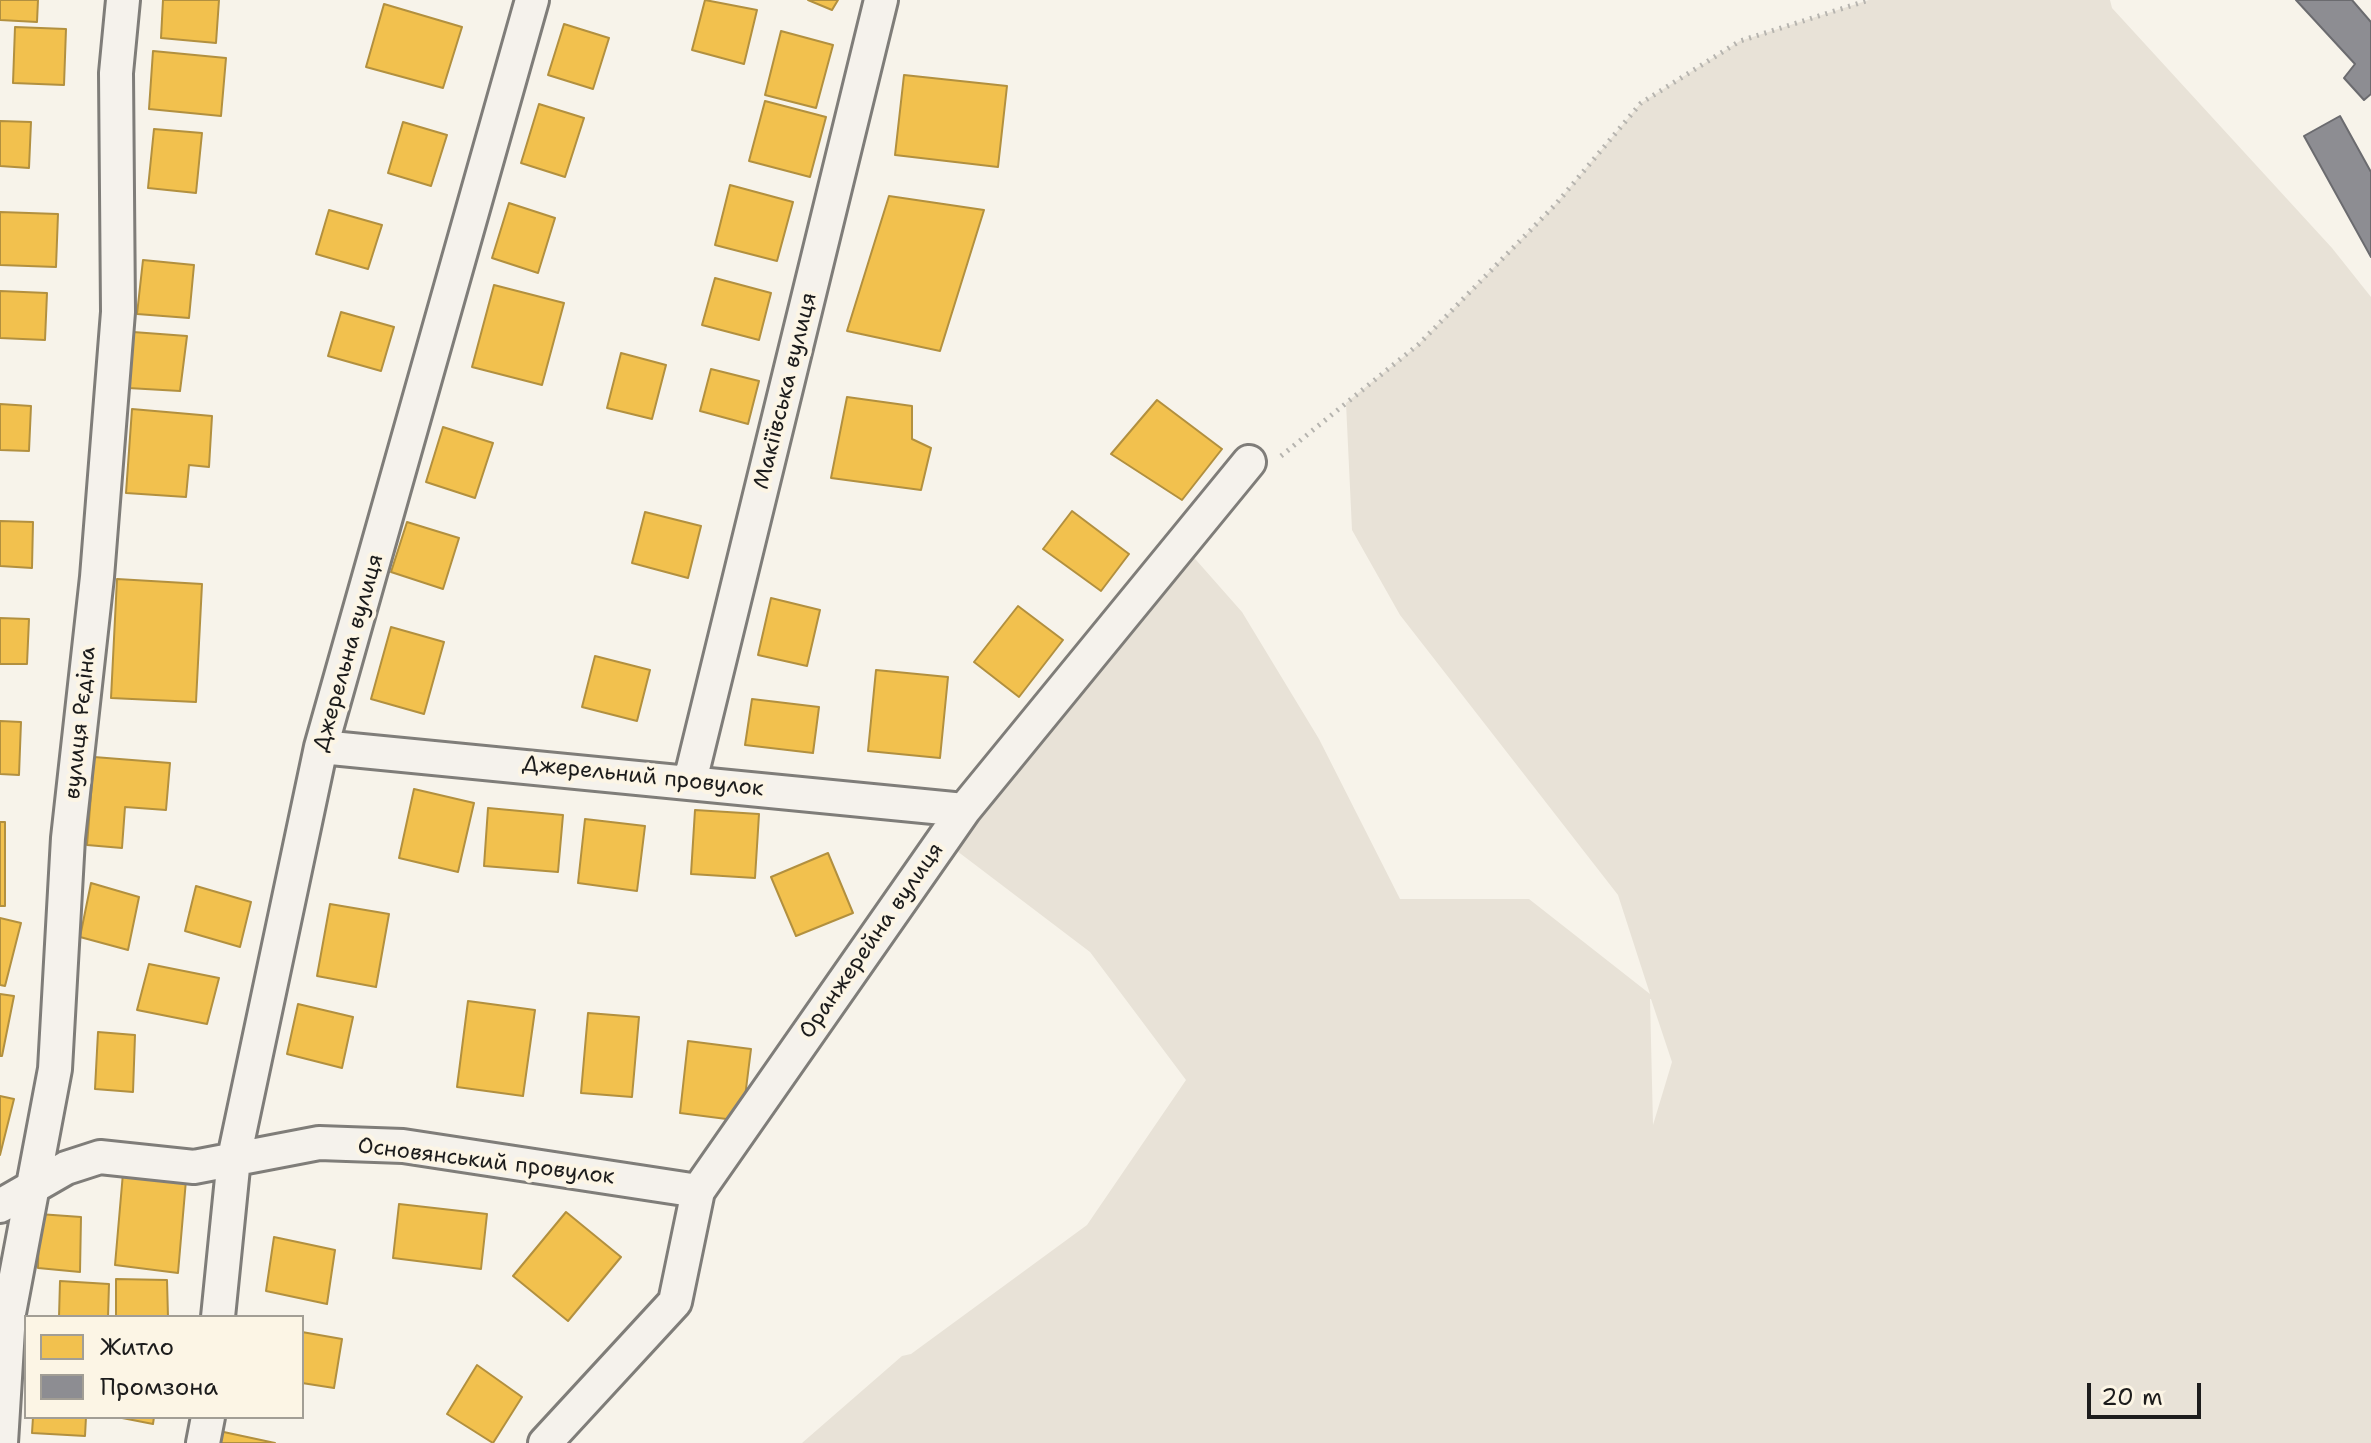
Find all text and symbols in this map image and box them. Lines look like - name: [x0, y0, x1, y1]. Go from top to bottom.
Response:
- street label: Макіївська вулиця: [749, 290, 823, 492]
- street label: Джерельна вулиця: [308, 551, 390, 755]
- street label: вулиця Рєдіна: [60, 645, 102, 801]
- street label: Джерельний провулок: [521, 751, 765, 803]
- street label: Оранжерейна вулиця: [794, 838, 950, 1044]
- street label: Основянський провулок: [356, 1133, 616, 1191]
- legend: [24, 1315, 304, 1419]
- text: Житло: [100, 1331, 174, 1363]
- scale bar: [2091, 1367, 2205, 1417]
- text: Промзона: [100, 1371, 218, 1403]
- text: 20 m: [2101, 1381, 2163, 1413]

